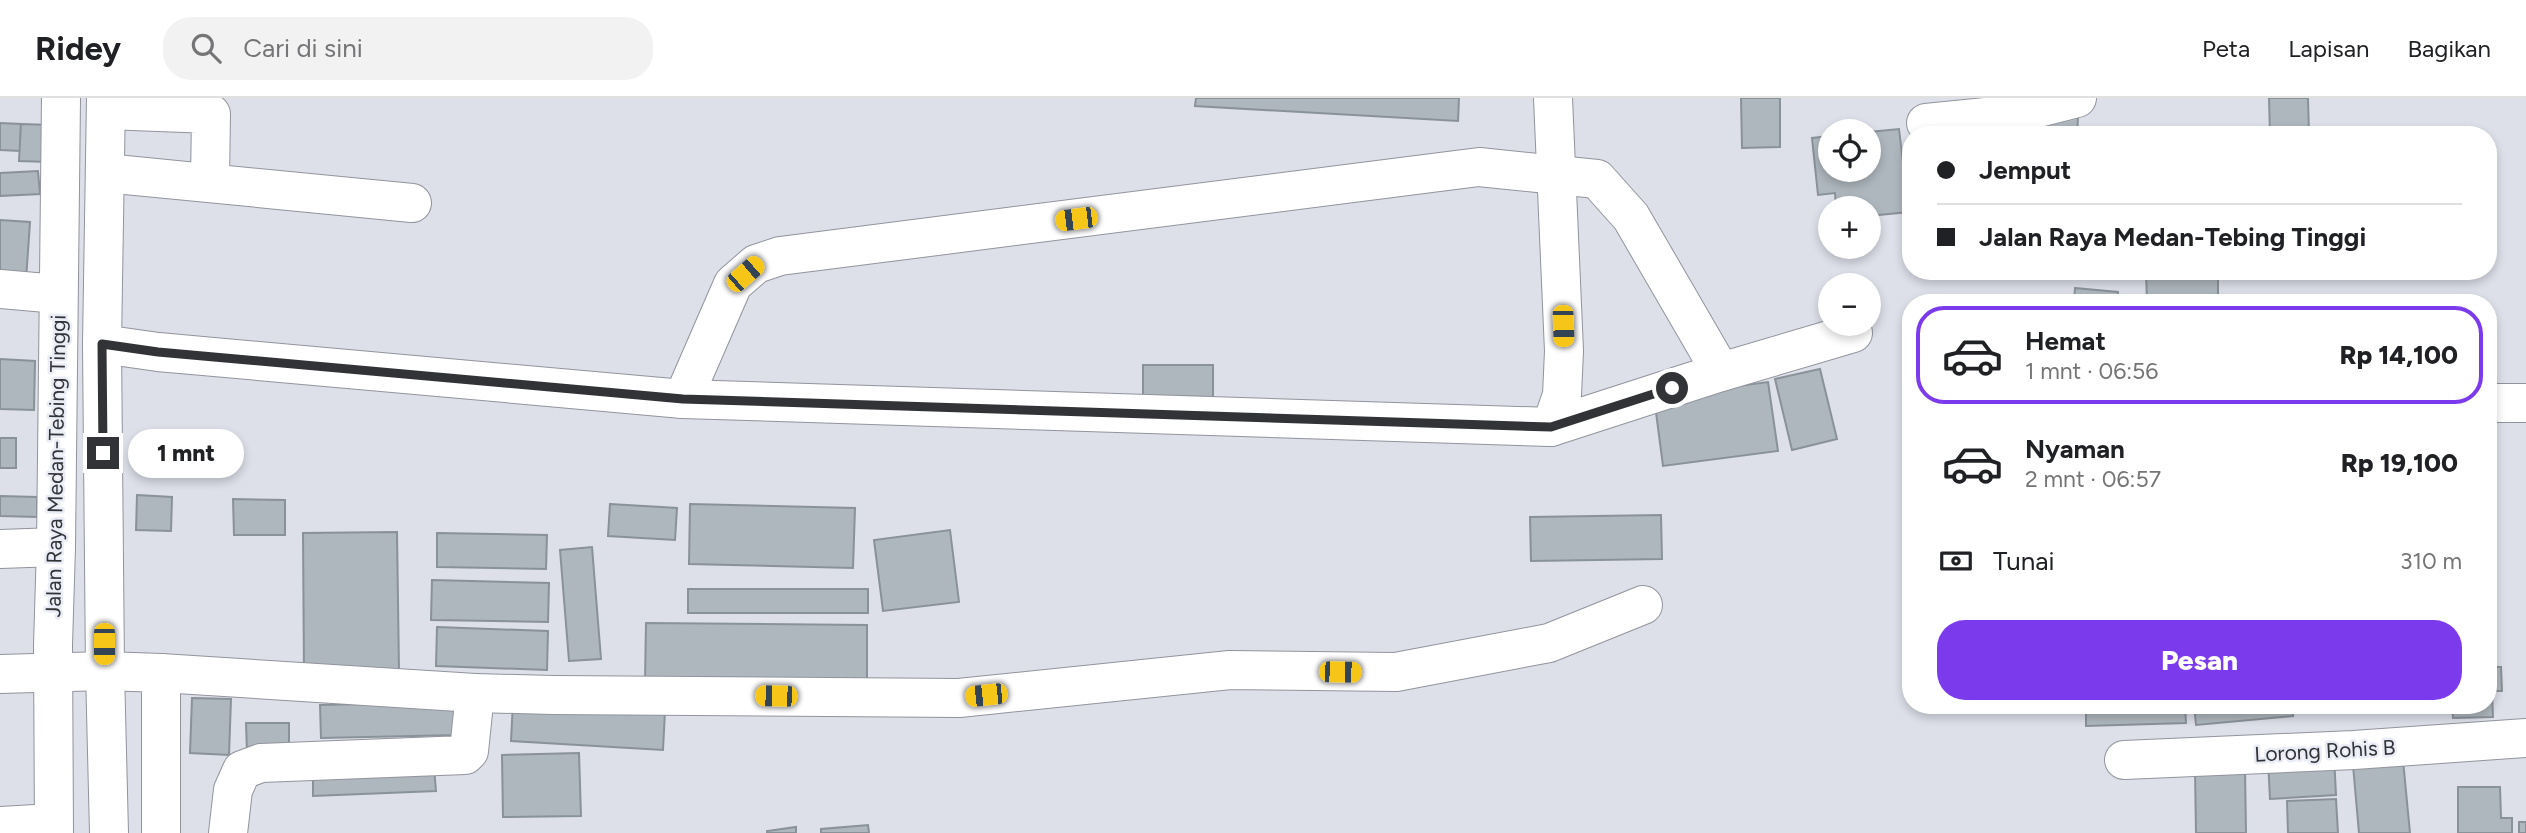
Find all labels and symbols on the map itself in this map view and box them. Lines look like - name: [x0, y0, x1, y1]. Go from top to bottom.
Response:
- car: [1054, 206, 1099, 232]
- car: [723, 252, 768, 296]
- car: [1552, 305, 1575, 347]
- street label: Jalan Raya Medan-Tebing Tinggi: [40, 314, 71, 618]
- route start: [1656, 372, 1688, 404]
- callout: 1 mnt: [128, 428, 243, 478]
- route end: [87, 437, 119, 469]
- car: [94, 623, 115, 665]
- car: [1319, 661, 1362, 683]
- car: [965, 682, 1008, 708]
- car: [755, 685, 798, 707]
- street label: Lorong Rohis B: [2254, 734, 2396, 767]

